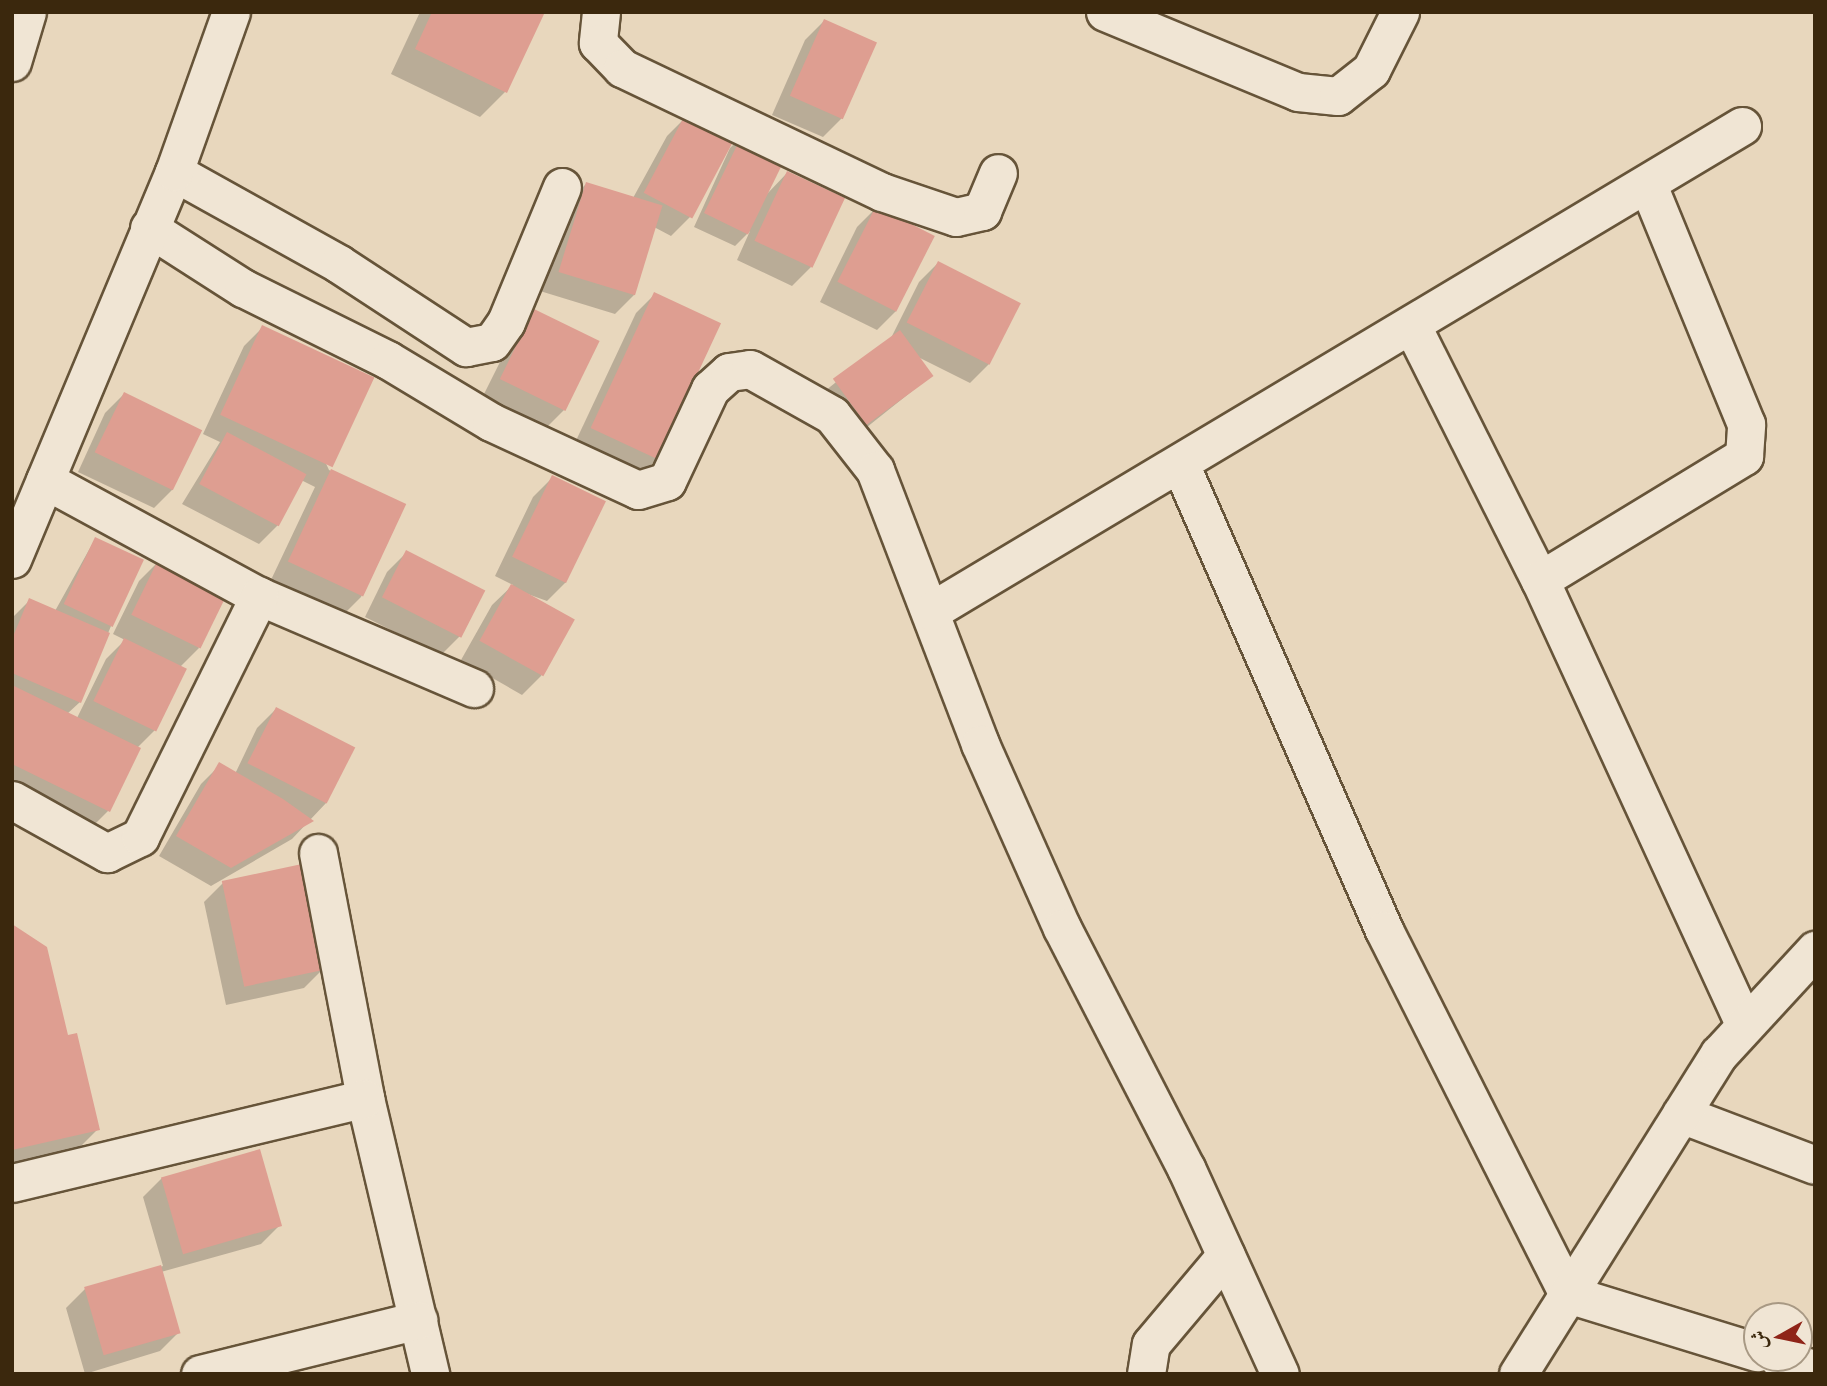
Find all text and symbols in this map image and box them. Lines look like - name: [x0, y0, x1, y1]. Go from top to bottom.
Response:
- north arrow: [1743, 1302, 1813, 1372]
- text: ش: [1746, 1329, 1772, 1351]

